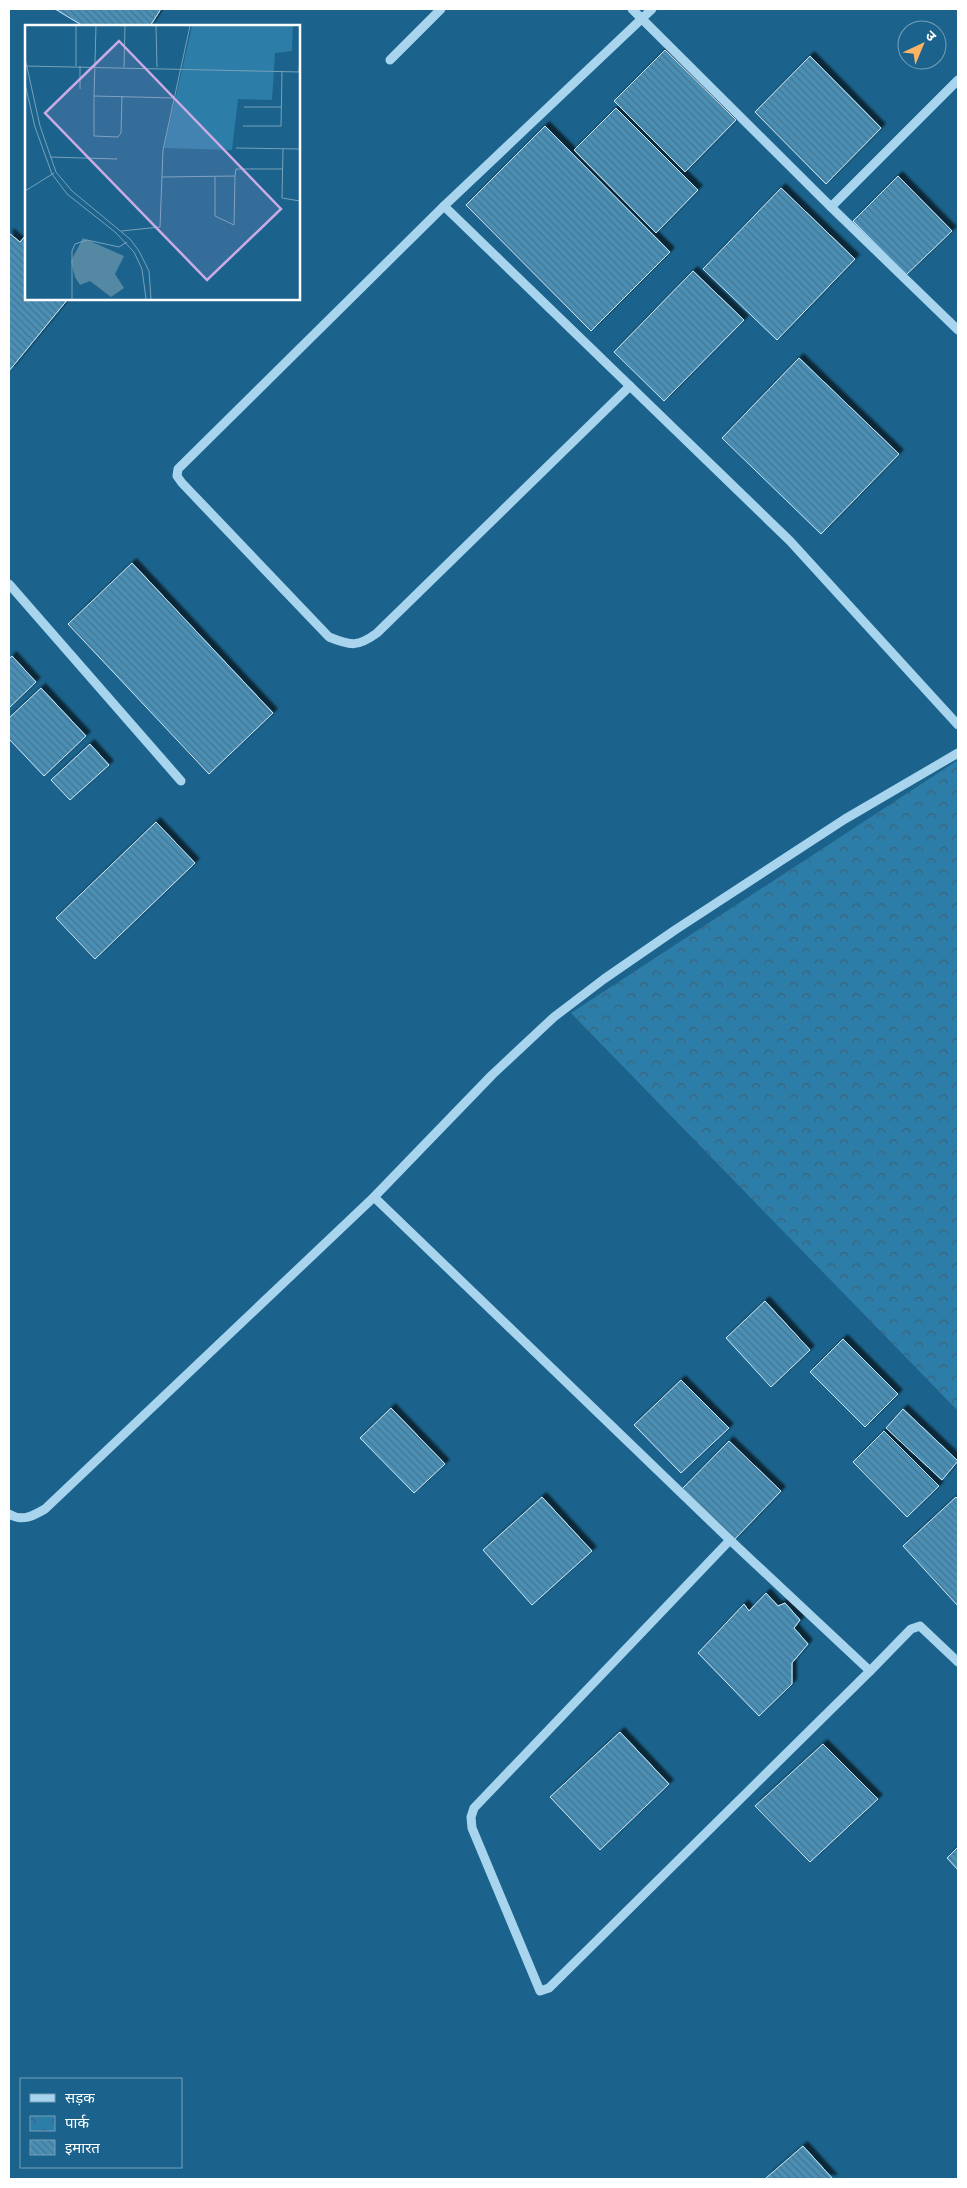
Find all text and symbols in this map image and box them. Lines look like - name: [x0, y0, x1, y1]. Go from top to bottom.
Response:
- north arrow: [897, 20, 947, 70]
- inset map: [25, 25, 300, 300]
- text: उ: [921, 26, 942, 46]
- legend: [20, 2078, 182, 2168]
- text: सड़क: [65, 2087, 95, 2109]
- text: पार्क: [65, 2112, 89, 2134]
- text: इमारत: [65, 2137, 100, 2159]

